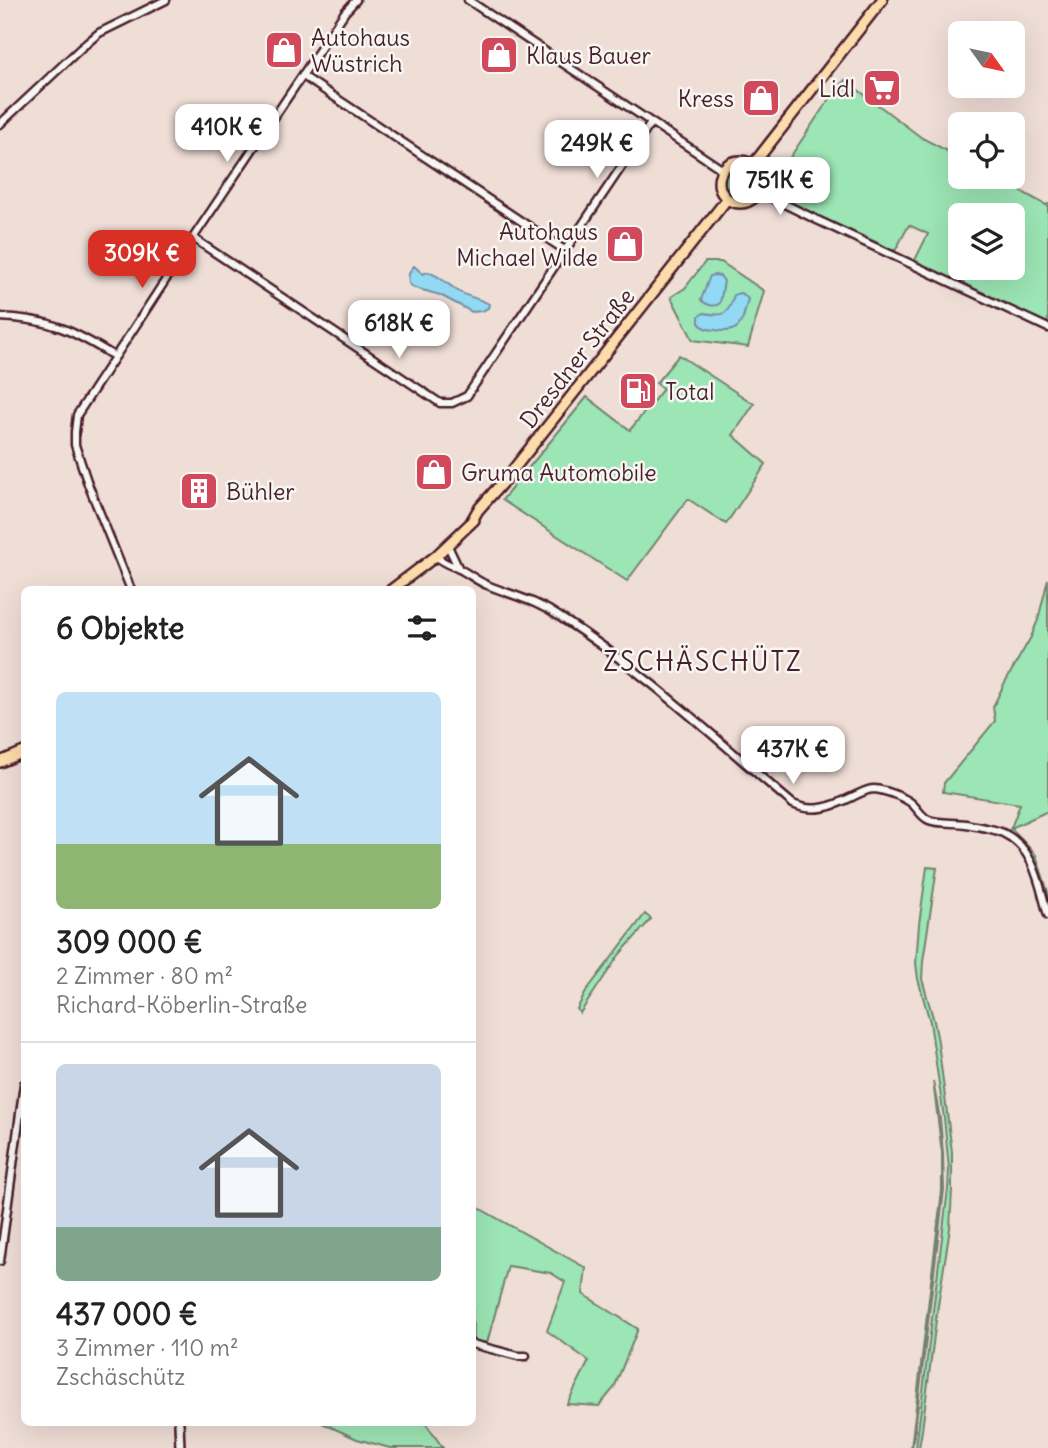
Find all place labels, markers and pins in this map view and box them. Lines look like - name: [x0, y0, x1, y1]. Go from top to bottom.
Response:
- place label: Autohaus Wüstrich: [311, 23, 410, 78]
- shop icon: Autohaus Wüstrich: [263, 29, 305, 71]
- shop icon: Klaus Bauer: [478, 34, 520, 76]
- place label: Klaus Bauer: [526, 41, 652, 70]
- supermarket icon: Lidl: [861, 67, 903, 109]
- place label: Lidl: [819, 74, 855, 103]
- shop icon: Kress: [740, 77, 782, 119]
- place label: Kress: [678, 84, 734, 113]
- pin: 410K €: [170, 104, 284, 164]
- pin: 249K €: [540, 120, 654, 180]
- pin: 751K €: [723, 158, 837, 217]
- place label: Autohaus Michael Wilde: [456, 217, 598, 272]
- shop icon: Autohaus Michael Wilde: [604, 223, 646, 265]
- pin: 309K €: [85, 230, 199, 290]
- pin: 618K €: [342, 300, 456, 360]
- fuel station icon: Total: [617, 370, 659, 412]
- place label: Total: [665, 377, 714, 406]
- shop icon: Gruma Automobile: [413, 451, 455, 493]
- place label: Gruma Automobile: [461, 458, 657, 487]
- building icon: Bühler: [178, 470, 220, 512]
- place label: Bühler: [226, 477, 295, 506]
- pin: 437K €: [736, 726, 850, 786]

